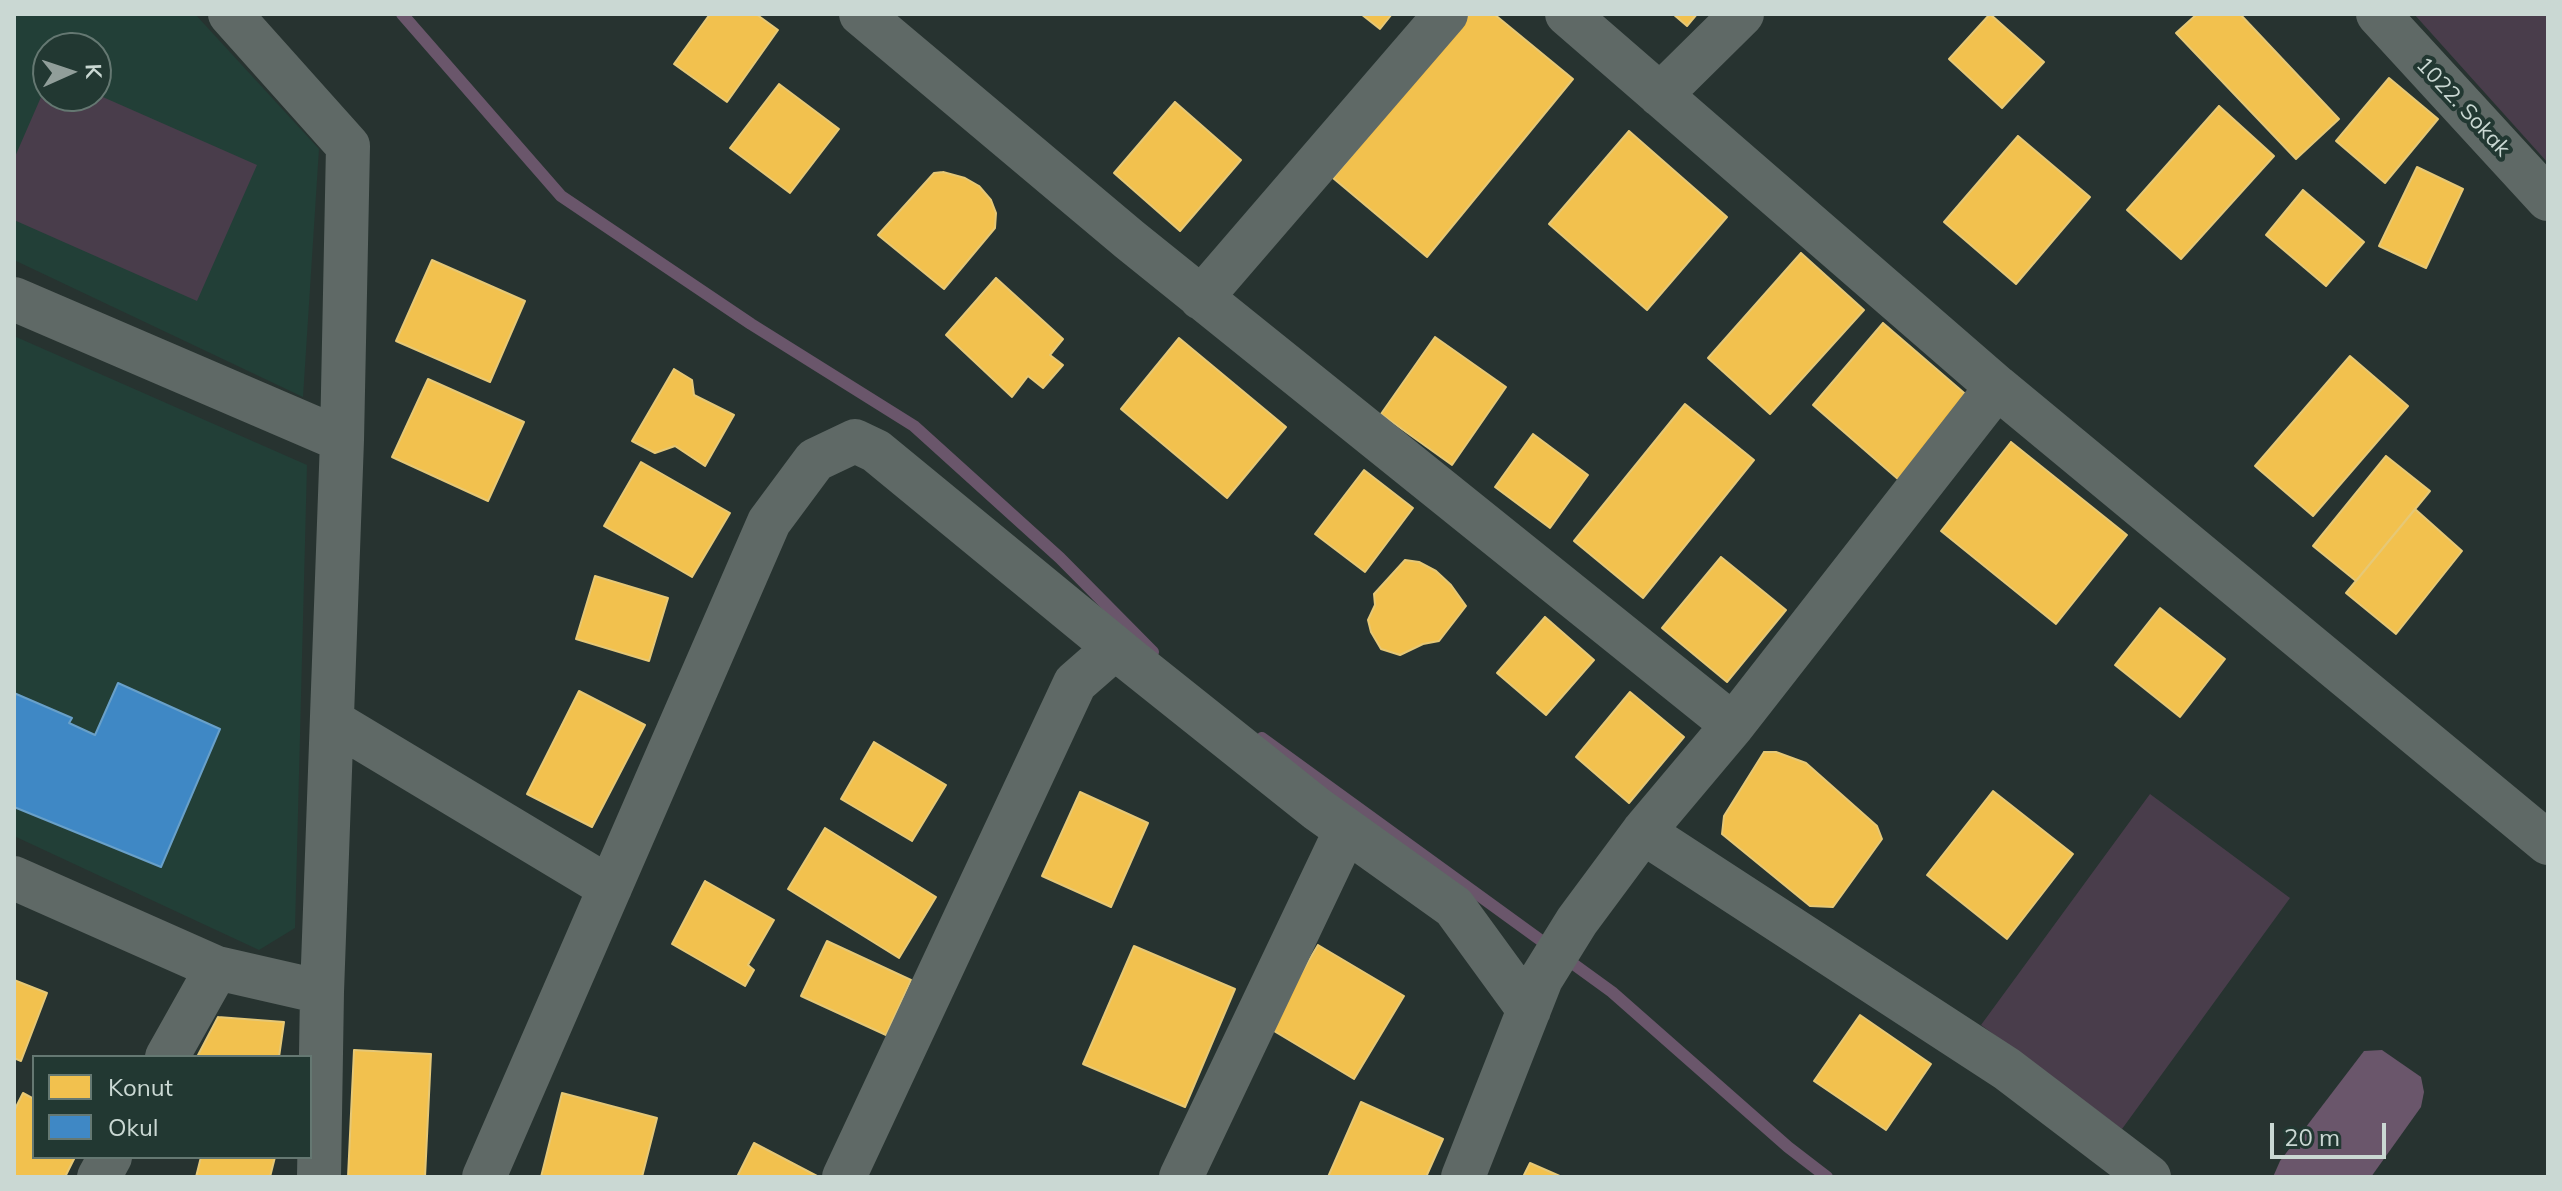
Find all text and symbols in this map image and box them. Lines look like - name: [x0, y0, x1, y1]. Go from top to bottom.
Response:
- north arrow: [32, 32, 112, 112]
- street label: 1022. Sokak: [2411, 52, 2515, 162]
- text: K: [80, 63, 108, 79]
- legend: [32, 1055, 312, 1159]
- text: Konut: [108, 1072, 173, 1102]
- scale bar: [2274, 1107, 2390, 1157]
- text: Okul: [108, 1112, 158, 1142]
- text: 20 m: [2284, 1122, 2340, 1152]

